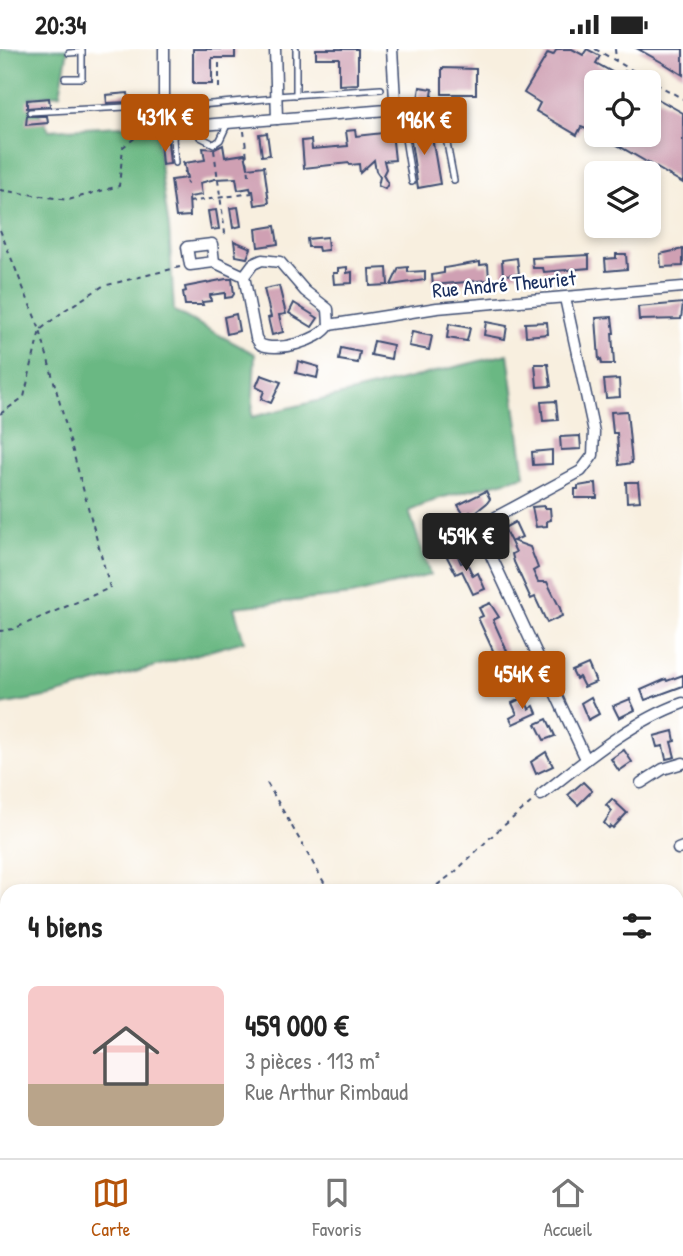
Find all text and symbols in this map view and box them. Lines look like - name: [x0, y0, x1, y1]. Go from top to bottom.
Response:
- text: 20:34: [35, 7, 86, 42]
- map controls: [584, 70, 661, 238]
- button: locate: [584, 70, 661, 147]
- pin: 431K €: [108, 95, 222, 154]
- pin: 196K €: [367, 97, 481, 157]
- text: 431K €: [137, 101, 193, 132]
- text: 196K €: [397, 104, 451, 135]
- button: layers: [584, 161, 661, 238]
- street label: Rue André Theuriet: [431, 263, 578, 305]
- pin: 459K €: [409, 513, 523, 573]
- text: 459K €: [438, 520, 494, 551]
- pin: 454K €: [465, 651, 579, 711]
- text: 454K €: [494, 658, 550, 689]
- text: 4 biens: [28, 906, 102, 946]
- icon: filters: [618, 907, 656, 945]
- text: 459 000 €: [245, 1005, 349, 1045]
- icon: home: [84, 1014, 168, 1098]
- text: 3 pièces · 113 m²: [245, 1045, 380, 1076]
- text: Rue Arthur Rimbaud: [245, 1076, 408, 1107]
- tab: Carte: [91, 1174, 130, 1242]
- tab: Favoris: [313, 1174, 361, 1242]
- tab: Accueil: [543, 1174, 592, 1242]

